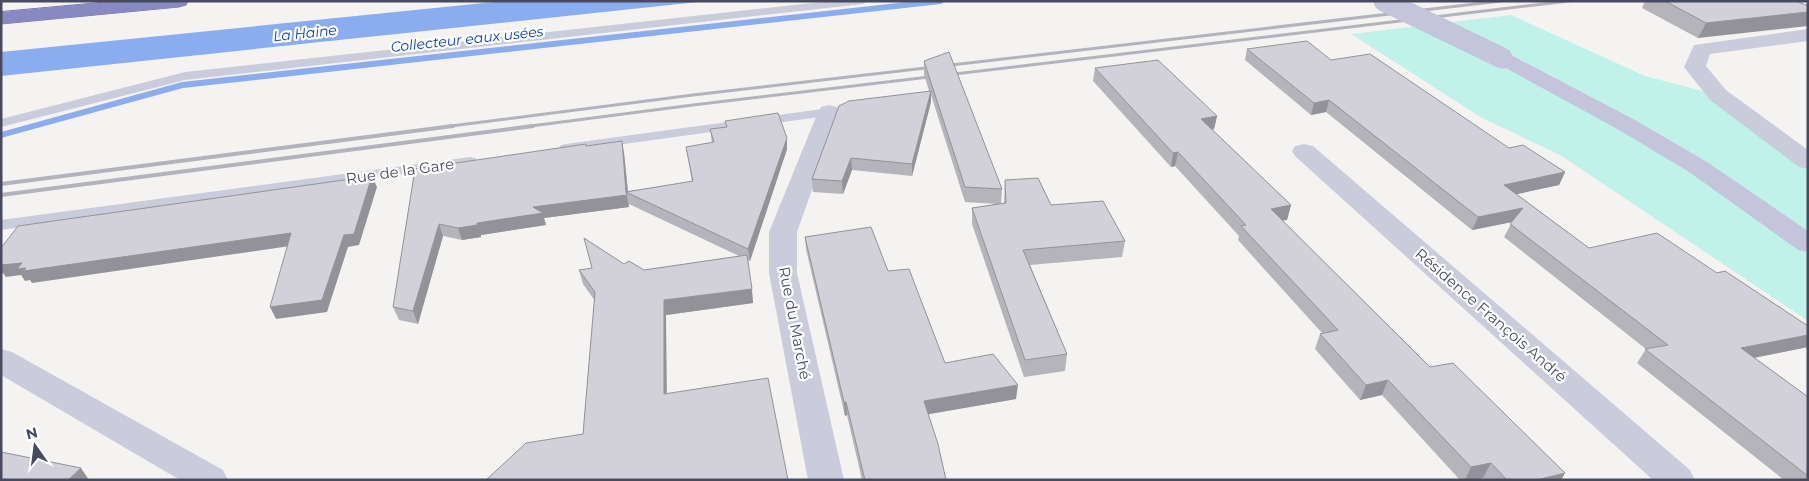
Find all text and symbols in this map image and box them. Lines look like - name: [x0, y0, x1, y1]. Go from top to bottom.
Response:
- water label: La Haine: [272, 21, 338, 45]
- water label: Collecteur eaux usées: [390, 22, 544, 56]
- street label: Rue de la Gare: [345, 154, 455, 188]
- street label: Résidence François André: [1411, 244, 1571, 386]
- street label: Rue du Marché: [775, 265, 815, 381]
- north arrow: [10, 421, 60, 471]
- text: N: [24, 423, 40, 443]

